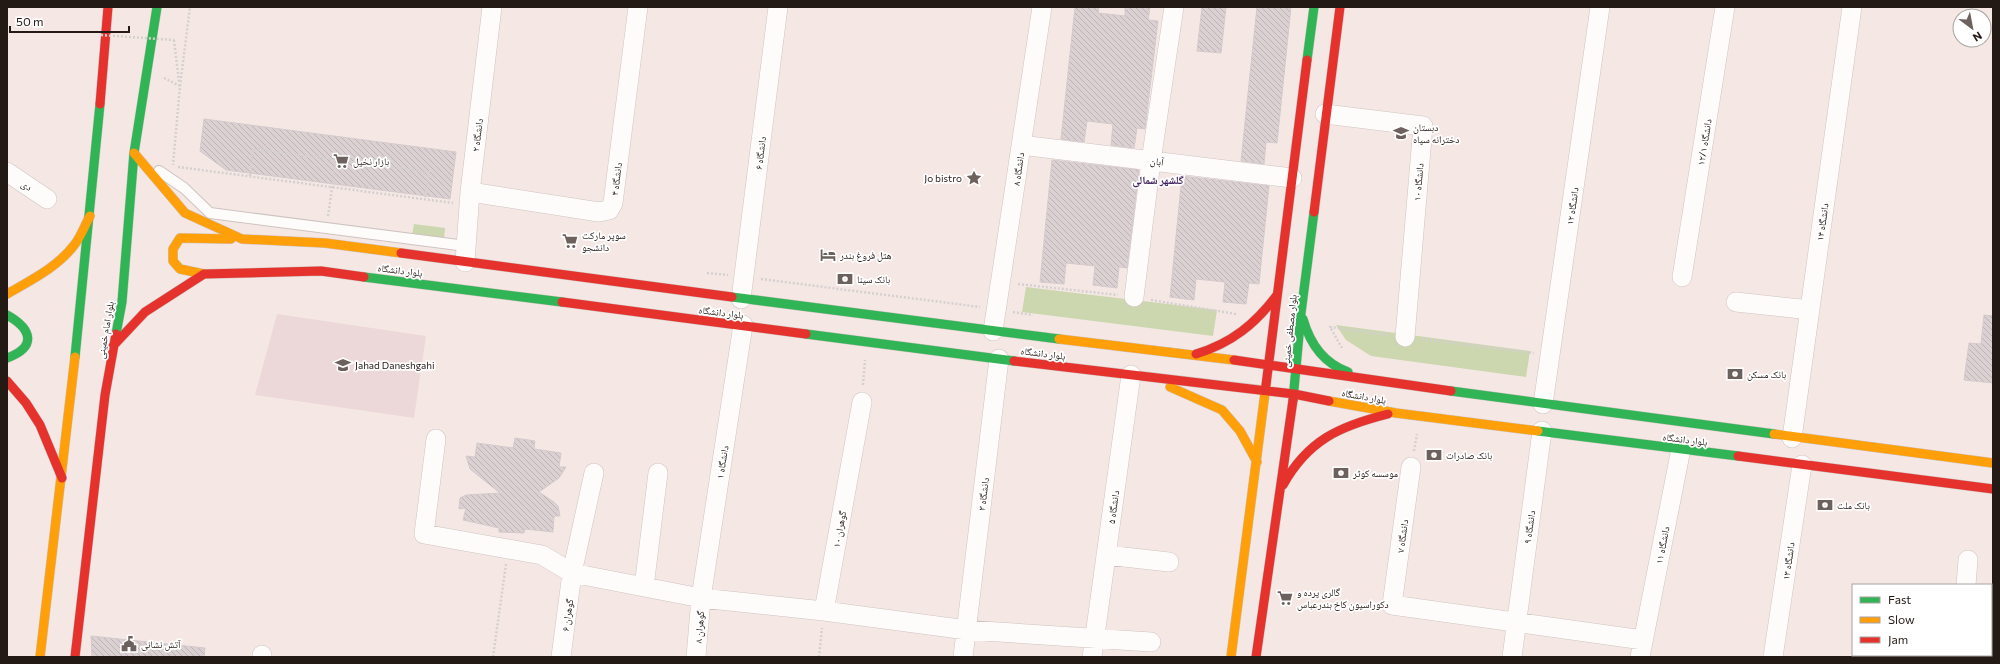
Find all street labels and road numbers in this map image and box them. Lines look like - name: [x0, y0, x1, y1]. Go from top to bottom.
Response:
- street label: دانشگاه ۲: [469, 118, 485, 152]
- street label: دانشگاه ۱۲/۱: [1694, 118, 1714, 166]
- street label: دانشگاه ۶: [752, 136, 768, 170]
- street label: دانشگاه ۸: [1010, 152, 1026, 186]
- street label: آبان: [1149, 154, 1165, 169]
- street label: دانشگاه ۴: [608, 162, 624, 196]
- street label: دانشگاه ۱۰: [1410, 163, 1426, 201]
- street label: دی: [19, 177, 35, 194]
- street label: دانشگاه ۱۲: [1563, 186, 1581, 226]
- street label: دانشگاه ۱۴: [1813, 202, 1831, 242]
- street label: بلوار دانشگاه: [377, 261, 423, 279]
- street label: بلوار مصطفی خمینی: [1279, 294, 1300, 368]
- street label: بلوار امام خمینی: [94, 300, 118, 360]
- street label: بلوار دانشگاه: [698, 303, 744, 321]
- street label: بلوار دانشگاه: [1020, 344, 1066, 362]
- street label: بلوار دانشگاه: [1341, 386, 1388, 406]
- street label: بلوار دانشگاه: [1662, 430, 1708, 448]
- street label: دانشگاه ۱: [713, 445, 731, 479]
- street label: دانشگاه ۳: [975, 477, 991, 511]
- street label: دانشگاه ۵: [1105, 490, 1121, 524]
- street label: گوهران ۱۰: [830, 509, 849, 548]
- street label: دانشگاه ۹: [1521, 510, 1537, 544]
- street label: دانشگاه ۷: [1394, 519, 1410, 553]
- street label: دانشگاه ۱۱: [1652, 525, 1672, 565]
- street label: دانشگاه ۱۳: [1779, 541, 1797, 581]
- street label: گوهران ۶: [559, 597, 576, 632]
- street label: گوهران ۸: [692, 610, 707, 644]

